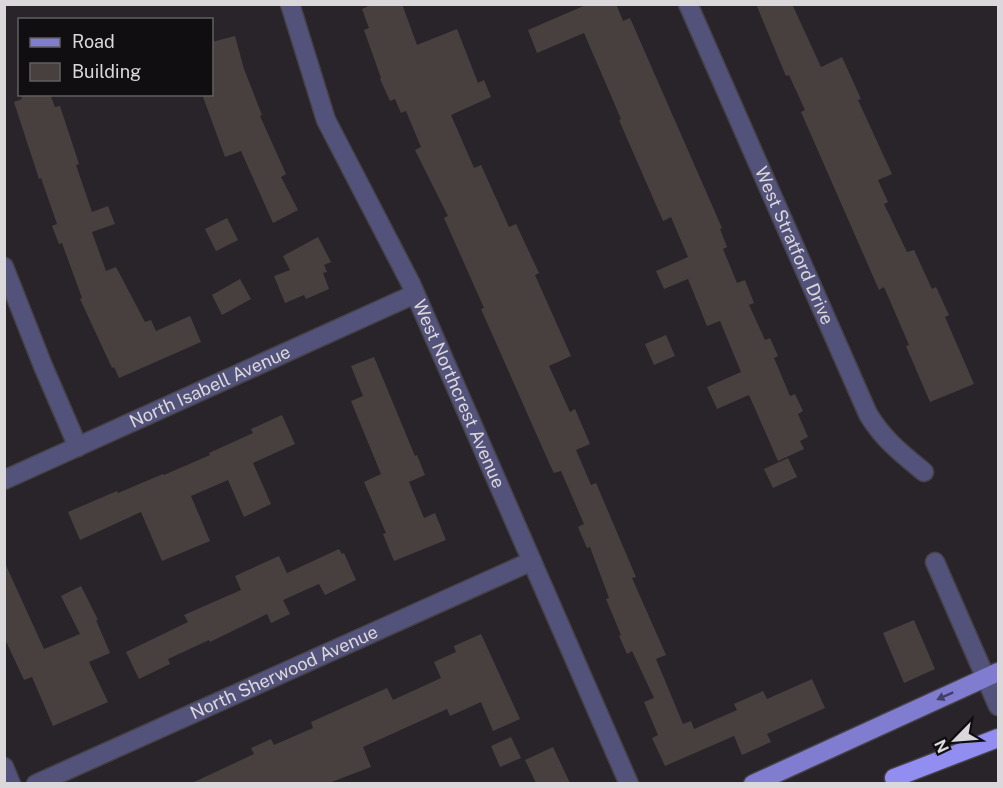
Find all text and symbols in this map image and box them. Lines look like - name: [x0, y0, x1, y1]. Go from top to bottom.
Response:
- legend: [18, 18, 213, 96]
- text: Road: [72, 31, 115, 52]
- text: Building: [72, 61, 141, 82]
- street label: West Stratford Drive: [751, 163, 838, 328]
- street label: West Northcrest Avenue: [409, 296, 510, 491]
- street label: North Isabell Avenue: [126, 341, 293, 432]
- street label: North Sherwood Avenue: [187, 621, 381, 723]
- one-way arrow: [936, 691, 954, 701]
- north arrow: [925, 710, 985, 770]
- text: N: [931, 736, 953, 756]

